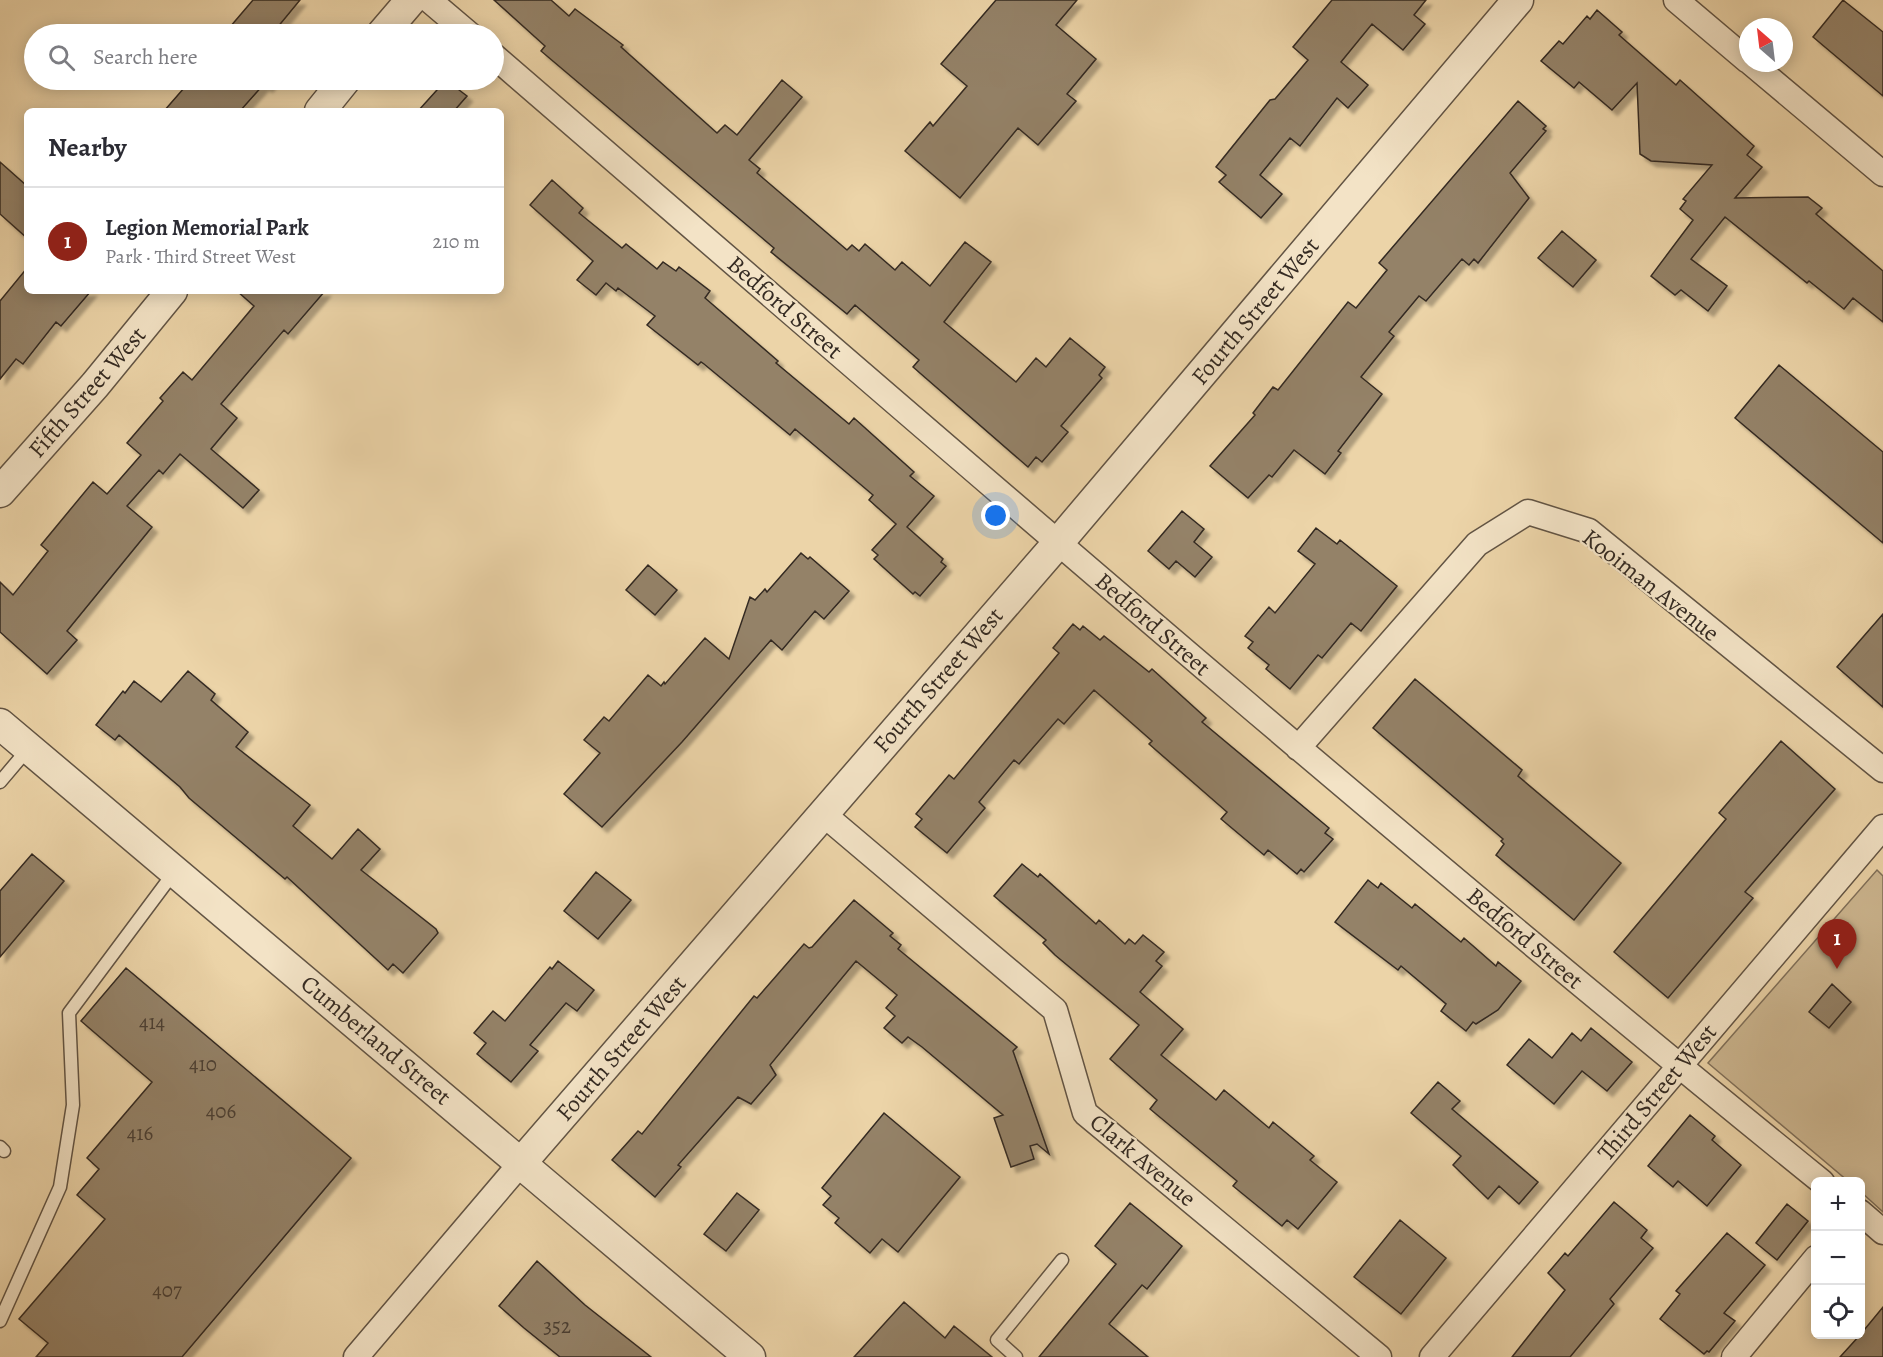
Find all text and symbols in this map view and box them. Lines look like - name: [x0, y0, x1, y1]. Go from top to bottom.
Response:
- north arrow: [1739, 18, 1793, 72]
- search box: [24, 24, 504, 90]
- icon: search: [45, 41, 78, 74]
- text: Search here: [93, 42, 198, 72]
- text: Nearby: [48, 130, 127, 165]
- text: Legion Memorial Park: [105, 213, 309, 243]
- text: 1: [64, 228, 71, 255]
- text: 210 m: [432, 228, 480, 255]
- street label: Fourth Street West: [1184, 230, 1326, 392]
- text: Park · Third Street West: [105, 243, 296, 270]
- street label: Bedford Street: [721, 248, 849, 366]
- street label: Fifth Street West: [21, 319, 153, 465]
- your location: [981, 501, 1010, 530]
- street label: Kooiman Avenue: [1576, 521, 1726, 649]
- street label: Bedford Street: [1089, 565, 1217, 683]
- street label: Fourth Street West: [866, 600, 1010, 760]
- street label: Bedford Street: [1460, 880, 1590, 996]
- pin: 1: [1818, 920, 1856, 969]
- street label: Cumberland Street: [294, 968, 458, 1112]
- street label: Fourth Street West: [549, 968, 693, 1128]
- house number: 414: [139, 1008, 165, 1036]
- street label: Third Street West: [1590, 1017, 1724, 1167]
- house number: 410: [189, 1050, 217, 1078]
- house number: 406: [206, 1097, 236, 1125]
- street label: Clark Avenue: [1083, 1106, 1203, 1214]
- house number: 416: [127, 1119, 153, 1147]
- map controls: [1811, 1177, 1865, 1339]
- button: +: [1811, 1177, 1865, 1231]
- button: −: [1811, 1231, 1865, 1285]
- house number: 407: [152, 1276, 182, 1304]
- button: locate: [1811, 1285, 1865, 1339]
- house number: 352: [543, 1312, 571, 1340]

